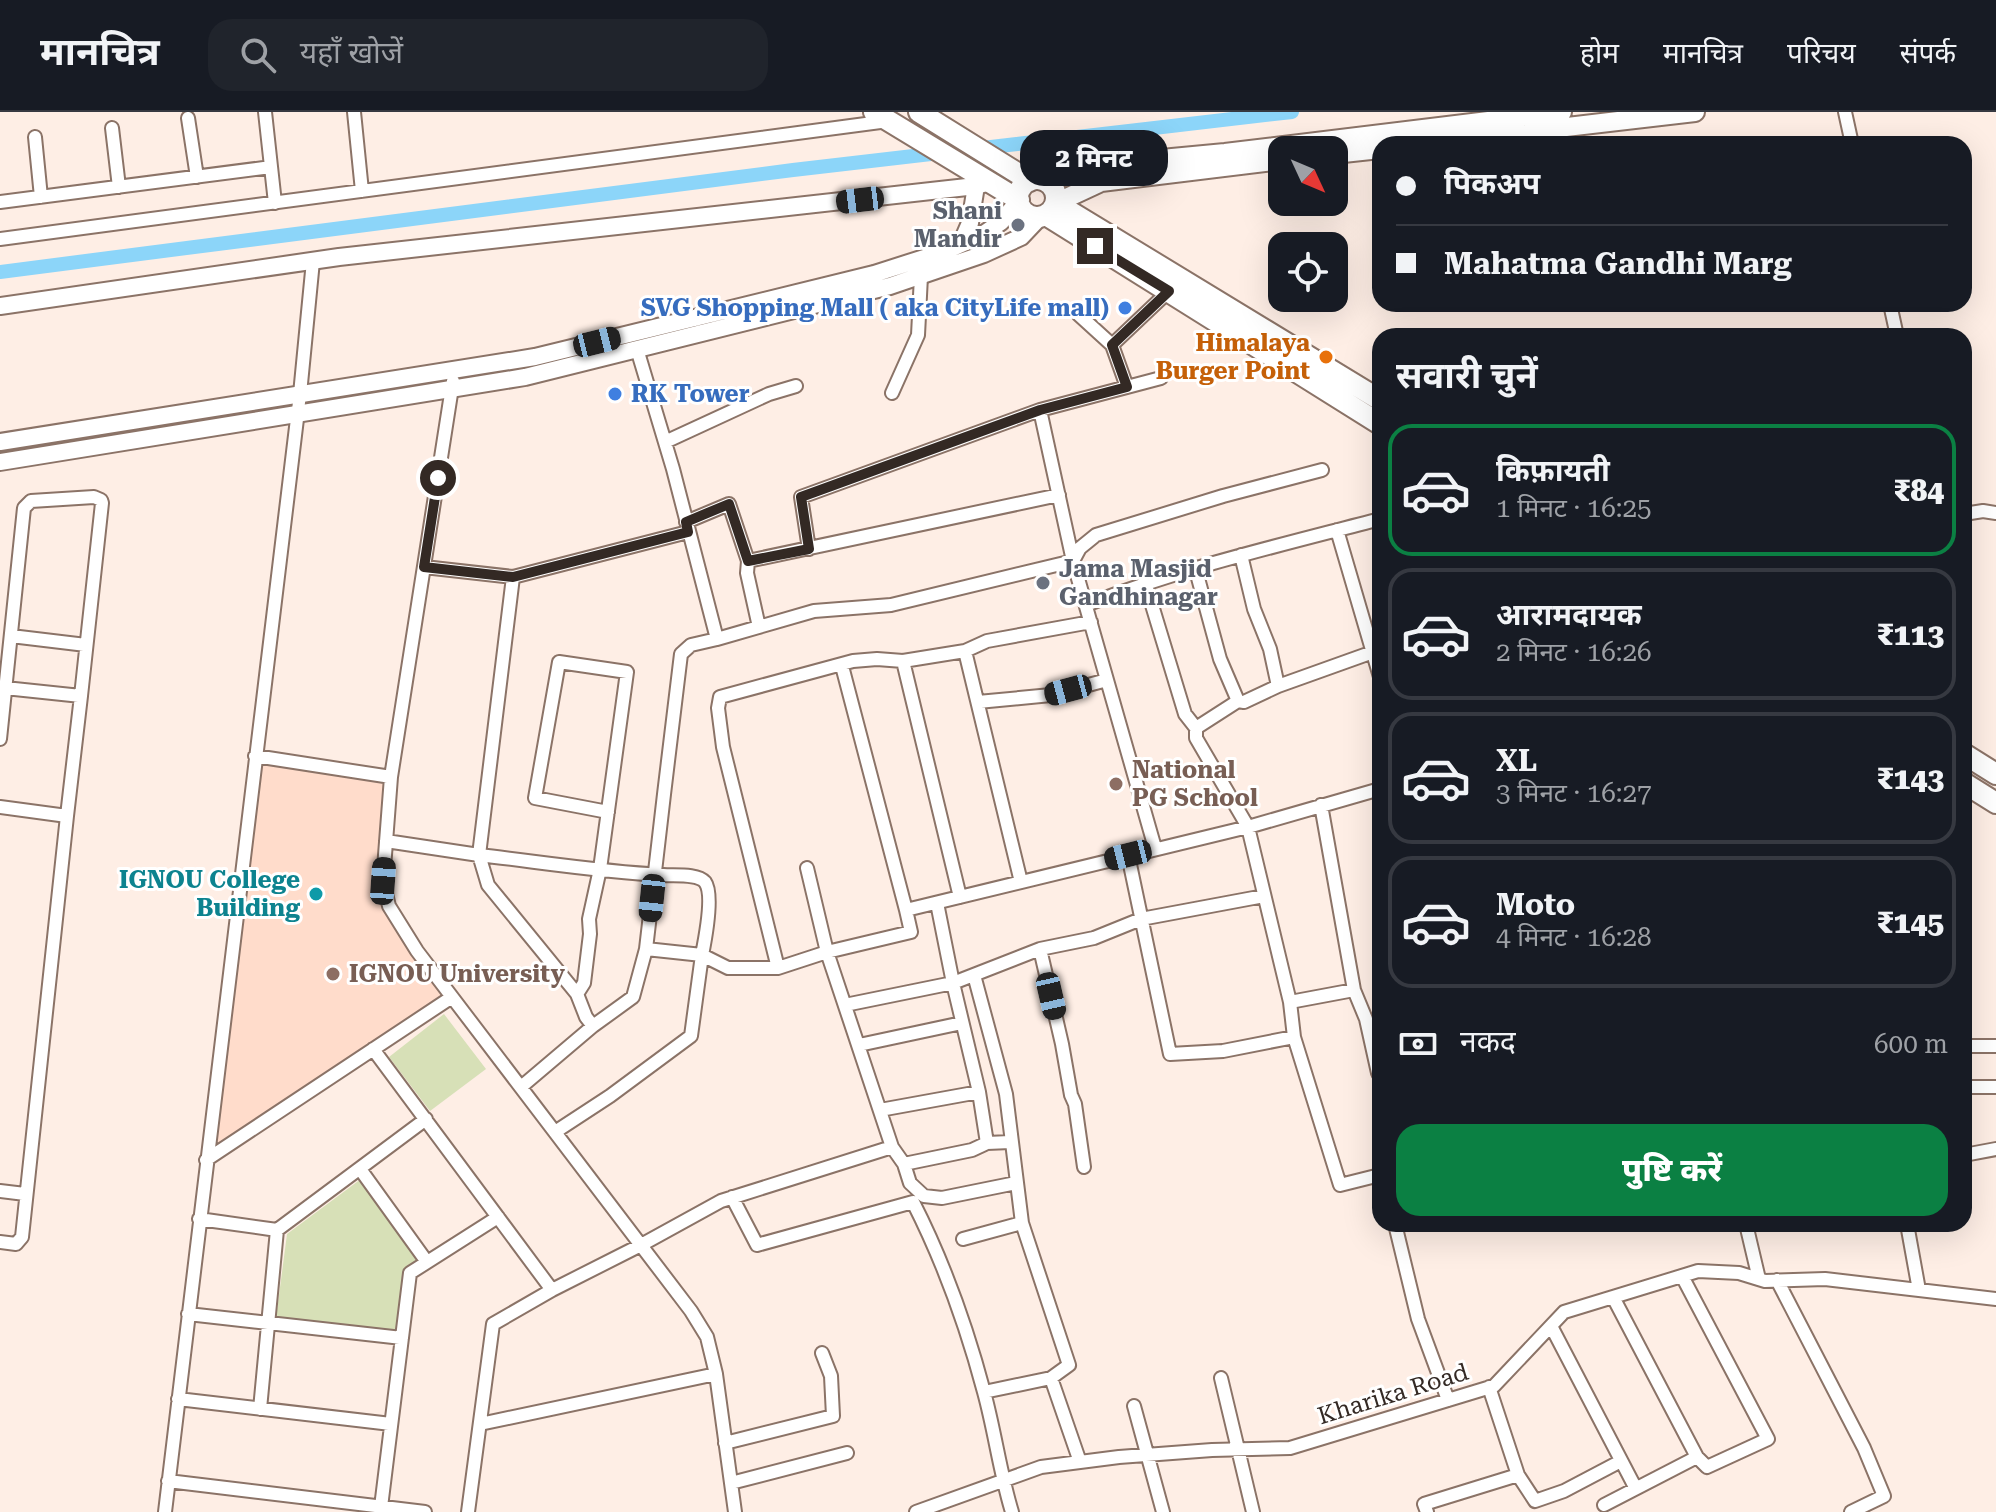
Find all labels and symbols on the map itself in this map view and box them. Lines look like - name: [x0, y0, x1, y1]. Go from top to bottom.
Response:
- callout: 2 मिनट: [1021, 130, 1169, 186]
- north arrow: [1268, 136, 1348, 216]
- car: [835, 185, 885, 215]
- place label: Shani Mandir: [914, 197, 1002, 253]
- marker: Shani Mandir: [1009, 216, 1027, 234]
- route end: [1077, 228, 1113, 264]
- place label: SVG Shopping Mall ( aka CityLife mall): [641, 294, 1109, 322]
- marker: SVG Shopping Mall ( aka CityLife mall): [1116, 299, 1134, 317]
- car: [571, 325, 623, 359]
- place label: Himalaya Burger Point: [1156, 329, 1310, 385]
- marker: Himalaya Burger Point: [1317, 348, 1335, 366]
- place label: RK Tower: [631, 380, 750, 408]
- marker: RK Tower: [606, 385, 624, 403]
- route start: [420, 460, 456, 496]
- place label: Jama Masjid Gandhinagar: [1059, 555, 1218, 611]
- marker: Jama Masjid Gandhinagar: [1034, 574, 1052, 592]
- car: [1042, 672, 1094, 708]
- place label: National PG School: [1132, 756, 1258, 812]
- marker: National PG School: [1107, 775, 1125, 793]
- car: [1102, 838, 1154, 872]
- car: [369, 856, 397, 906]
- place label: IGNOU College Building: [119, 866, 300, 922]
- car: [638, 873, 666, 923]
- marker: IGNOU College Building: [307, 885, 325, 903]
- place label: IGNOU University: [349, 960, 565, 988]
- marker: IGNOU University: [324, 965, 342, 983]
- car: [1034, 970, 1068, 1022]
- street label: Kharika Road: [1314, 1358, 1472, 1430]

